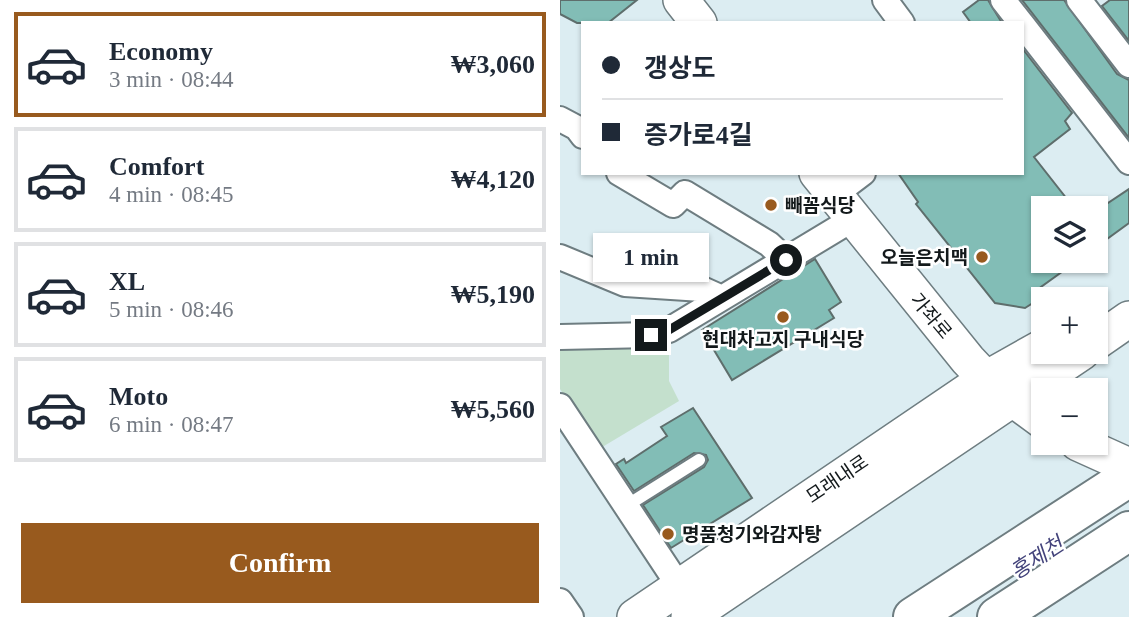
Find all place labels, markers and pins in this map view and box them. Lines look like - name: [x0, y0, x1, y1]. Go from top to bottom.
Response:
- place label: 빼꼼식당: [785, 195, 855, 216]
- marker: 빼꼼식당: [763, 197, 779, 213]
- place label: 오늘은치맥: [881, 247, 968, 268]
- marker: 오늘은치맥: [974, 249, 990, 265]
- marker: 현대차고지 구내식당: [775, 309, 791, 325]
- place label: 현대차고지 구내식당: [702, 329, 865, 350]
- place label: 명품청기와감자탕: [682, 524, 822, 545]
- marker: 명품청기와감자탕: [660, 526, 676, 542]

